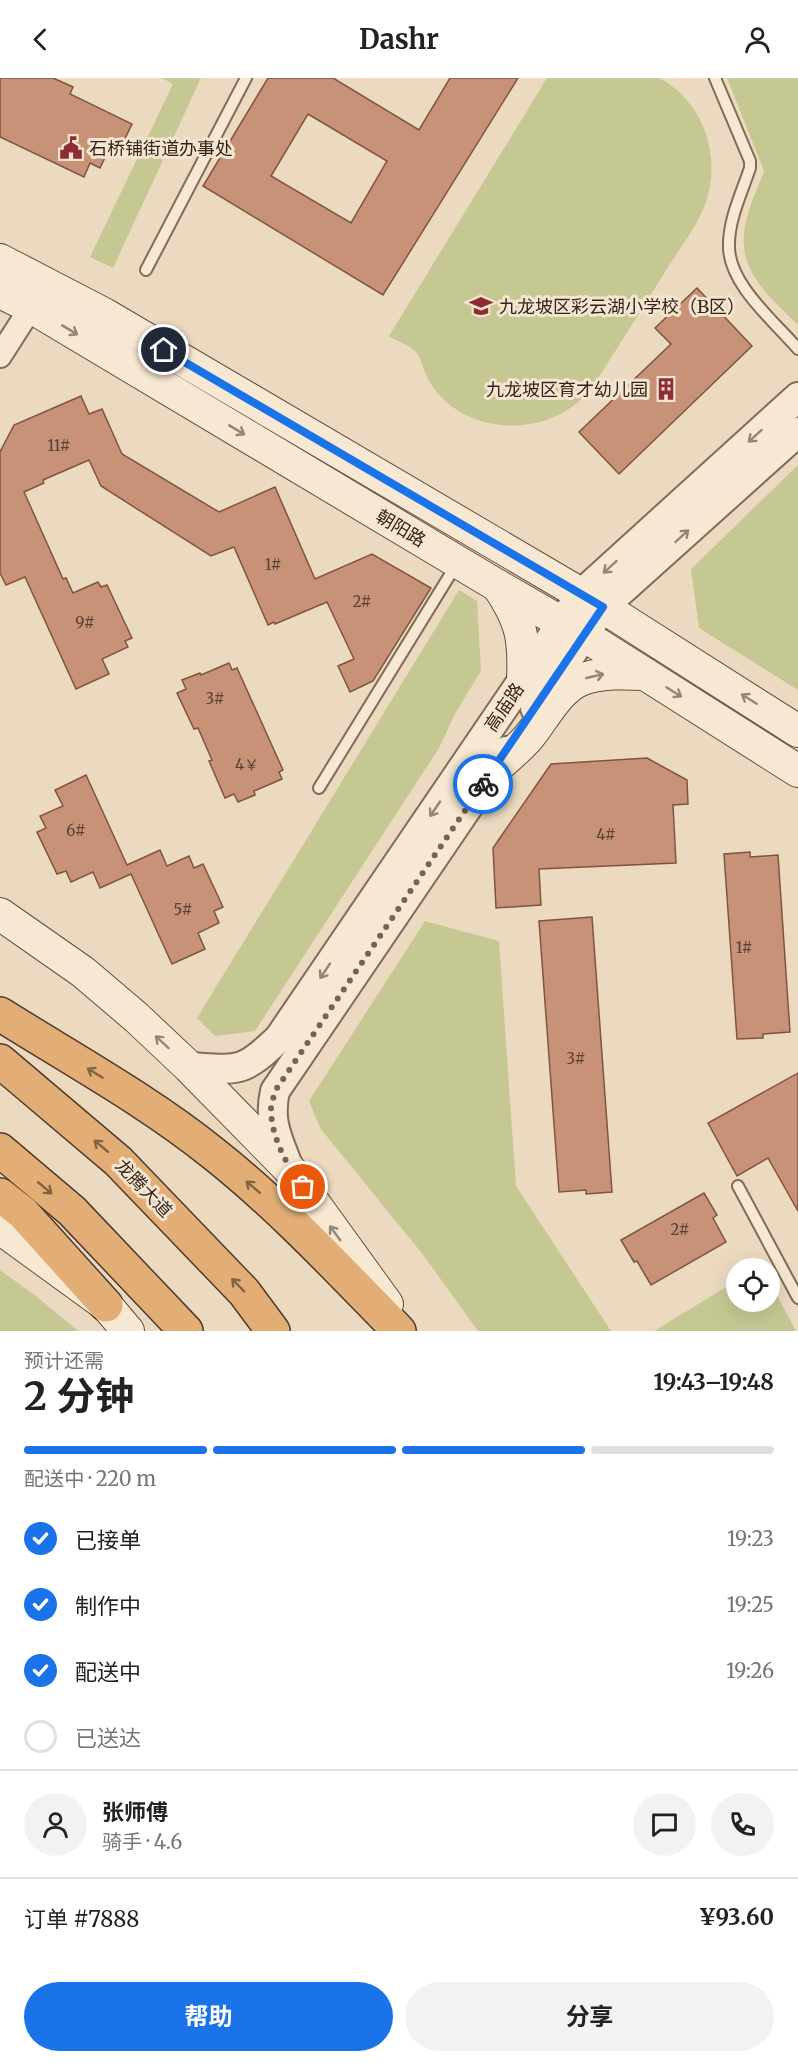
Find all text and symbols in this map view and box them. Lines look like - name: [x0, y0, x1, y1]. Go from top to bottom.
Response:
- text: Dashr: [359, 22, 439, 56]
- icon: back: [24, 23, 57, 56]
- icon: person: [741, 23, 774, 56]
- public building icon: 石桥铺街道办事处: [58, 135, 84, 161]
- place label: 石桥铺街道办事处: [89, 137, 233, 160]
- school or university icon: 九龙坡区彩云湖小学校（B区）: [468, 293, 494, 319]
- place label: 九龙坡区彩云湖小学校（B区）: [499, 295, 745, 318]
- one-way arrow: [61, 324, 78, 336]
- pin: [138, 324, 189, 375]
- icon: home: [147, 333, 180, 366]
- building icon: 九龙坡区育才幼儿园: [653, 376, 679, 402]
- place label: 九龙坡区育才幼儿园: [486, 378, 648, 401]
- one-way arrow: [228, 424, 245, 436]
- one-way arrow: [747, 429, 762, 443]
- house number: 11#: [48, 436, 70, 455]
- street label: 朝阳路: [372, 504, 430, 552]
- one-way arrow: [674, 529, 689, 543]
- house number: 1#: [265, 555, 281, 574]
- one-way arrow: [603, 560, 618, 574]
- house number: 2#: [353, 592, 371, 611]
- house number: 9#: [75, 613, 95, 632]
- one-way arrow: [585, 670, 604, 682]
- street label: 高庙路: [479, 678, 529, 736]
- one-way arrow: [665, 687, 682, 699]
- house number: 3#: [206, 689, 224, 708]
- one-way arrow: [740, 693, 757, 706]
- courier: [453, 754, 513, 814]
- house number: 4￥: [235, 755, 259, 774]
- icon: bike: [467, 768, 500, 801]
- one-way arrow: [429, 801, 441, 817]
- house number: 6#: [66, 821, 86, 840]
- house number: 4#: [596, 825, 616, 844]
- house number: 5#: [174, 900, 192, 919]
- house number: 1#: [736, 938, 752, 957]
- one-way arrow: [319, 962, 331, 978]
- one-way arrow: [155, 1035, 170, 1049]
- house number: 3#: [567, 1049, 585, 1068]
- one-way arrow: [87, 1067, 104, 1079]
- one-way arrow: [94, 1139, 109, 1153]
- street label: 龙腾大道: [111, 1154, 177, 1222]
- pin: [277, 1161, 328, 1212]
- icon: bag: [286, 1170, 319, 1203]
- one-way arrow: [36, 1180, 52, 1194]
- one-way arrow: [246, 1180, 261, 1194]
- house number: 2#: [671, 1220, 689, 1239]
- one-way arrow: [329, 1225, 341, 1241]
- map controls: [726, 1258, 780, 1312]
- button: locate: [726, 1258, 780, 1312]
- one-way arrow: [231, 1278, 245, 1293]
- text: 预计还需: [24, 1348, 104, 1373]
- text: 19:43–19:48: [654, 1368, 774, 1396]
- text: 2 分钟: [24, 1372, 134, 1421]
- text: 配送中 · 220 m: [24, 1466, 156, 1491]
- icon: check: [24, 1522, 57, 1555]
- text: 已接单: [75, 1526, 141, 1554]
- text: 19:23: [727, 1526, 774, 1551]
- icon: check: [24, 1588, 57, 1621]
- text: 制作中: [75, 1592, 141, 1620]
- text: 19:25: [727, 1592, 774, 1617]
- icon: check: [24, 1654, 57, 1687]
- text: 配送中: [75, 1658, 141, 1686]
- text: 19:26: [726, 1658, 774, 1683]
- text: 已送达: [75, 1724, 141, 1752]
- button: person: [24, 1793, 87, 1856]
- button: chat: [633, 1793, 696, 1856]
- button: phone: [711, 1793, 774, 1856]
- text: 张师傅: [102, 1798, 168, 1826]
- text: 骑手 · 4.6: [102, 1829, 182, 1854]
- text: ¥93.60: [699, 1903, 774, 1931]
- text: 订单 #7888: [24, 1905, 139, 1933]
- button: 帮助: [24, 1982, 393, 2051]
- button: 分享: [405, 1982, 774, 2051]

